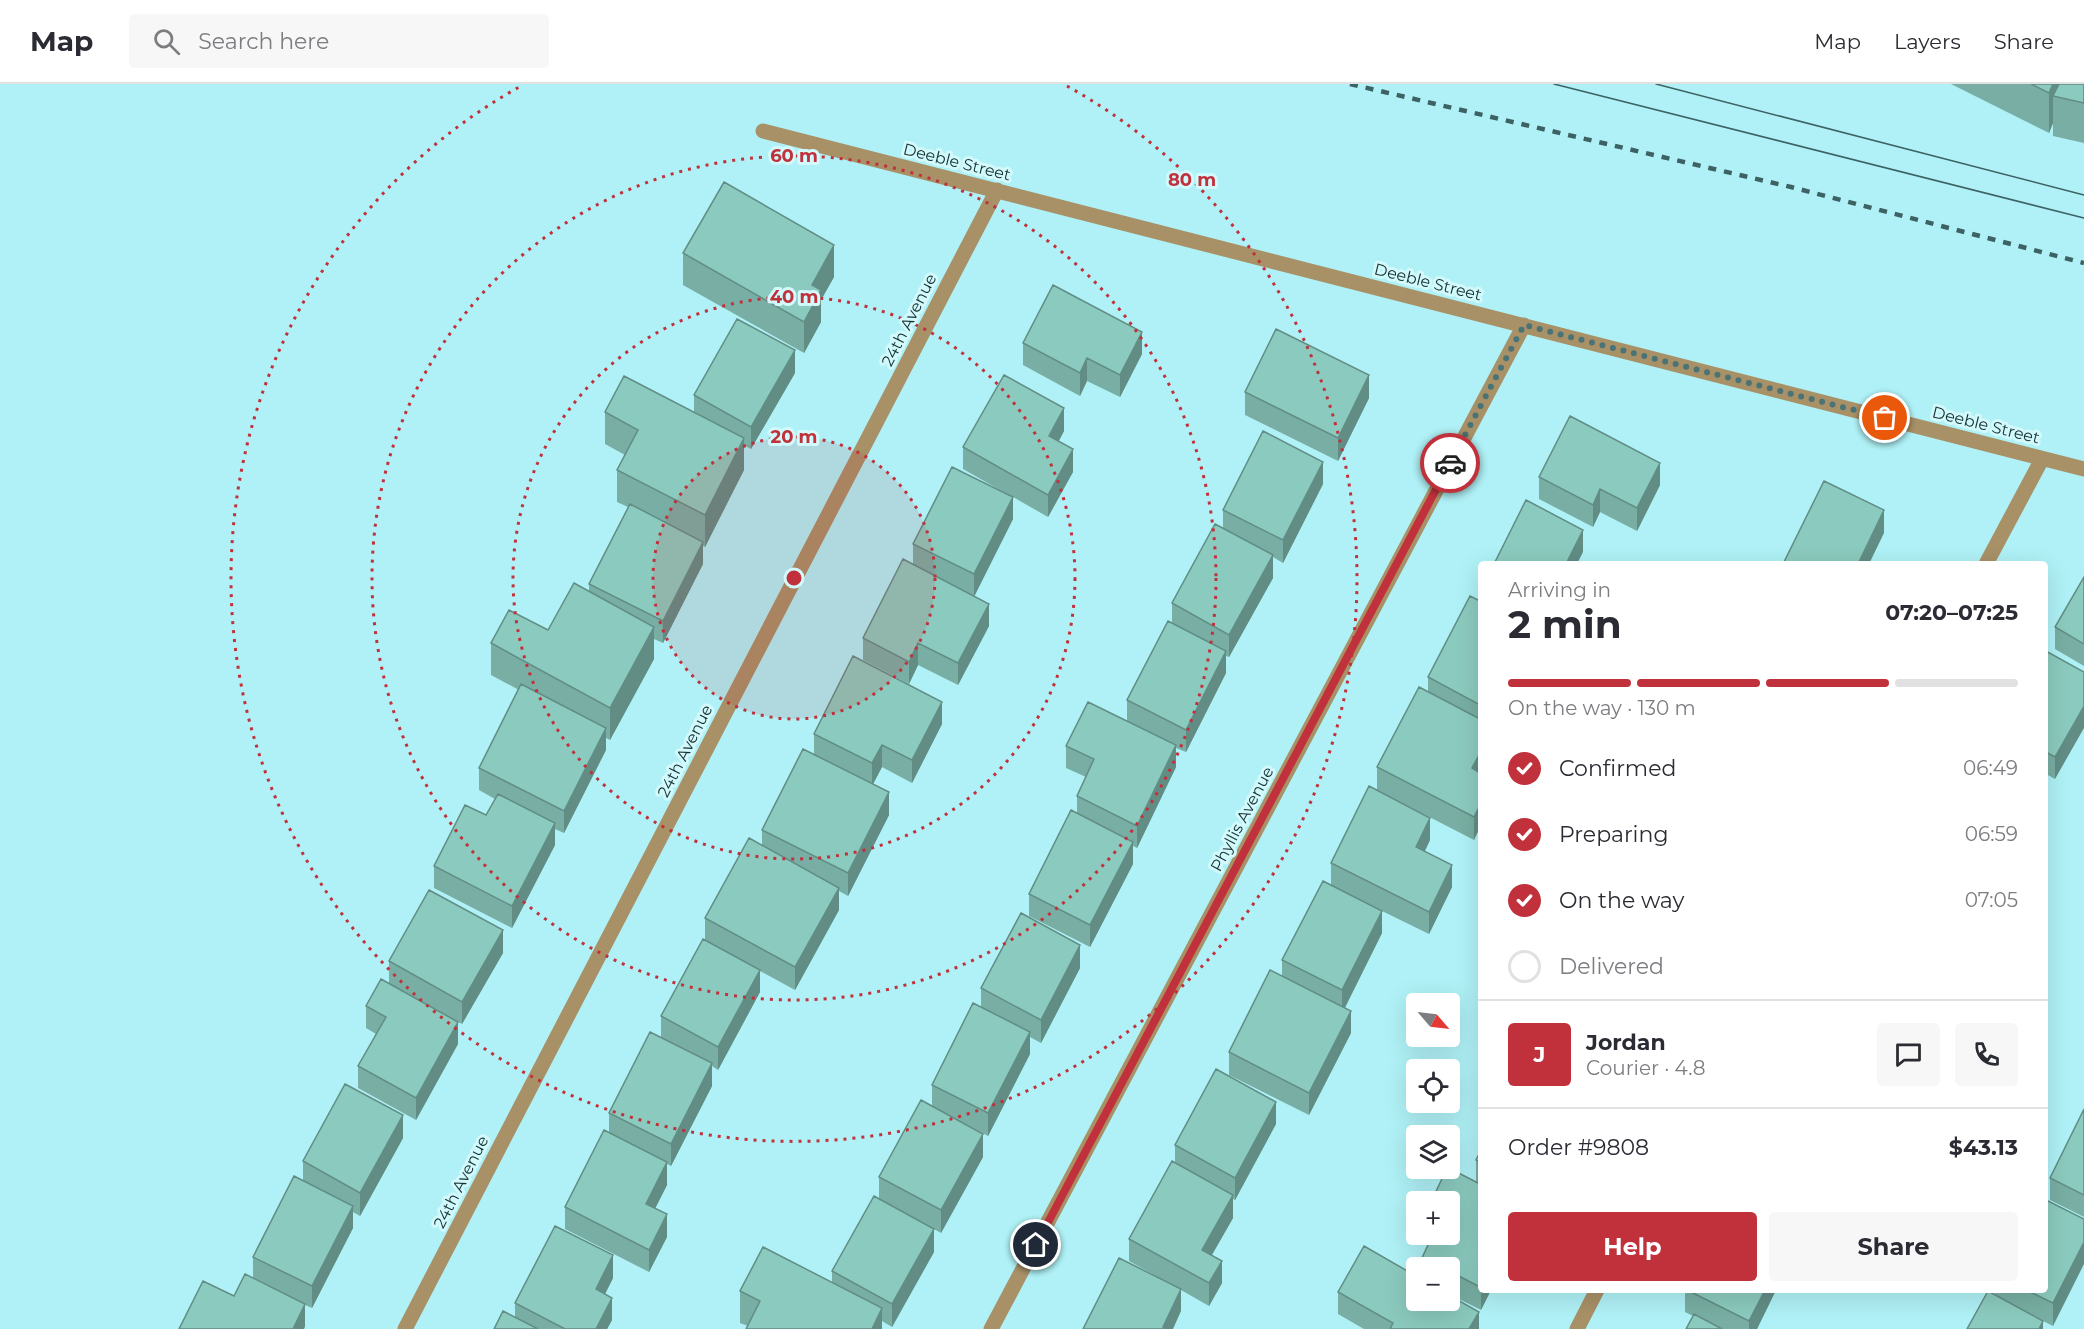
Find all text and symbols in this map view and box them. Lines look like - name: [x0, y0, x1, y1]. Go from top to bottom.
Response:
- search box: [129, 14, 549, 68]
- text: Map: [30, 24, 93, 58]
- icon: search: [150, 25, 183, 58]
- text: Search here: [198, 28, 329, 55]
- text: Map: [1814, 29, 1861, 54]
- text: Layers: [1894, 29, 1961, 54]
- text: Share: [1994, 29, 2054, 54]
- street label: Deeble Street: [901, 139, 1013, 185]
- text: 60 m: [770, 145, 818, 167]
- text: 80 m: [1168, 169, 1216, 191]
- street label: Deeble Street: [1372, 259, 1484, 305]
- street label: 24th Avenue: [878, 271, 940, 369]
- text: 40 m: [770, 286, 818, 308]
- pin: [1859, 392, 1910, 443]
- icon: bag: [1868, 401, 1901, 434]
- street label: Deeble Street: [1930, 402, 2042, 448]
- text: 20 m: [771, 426, 817, 448]
- courier: [1420, 433, 1480, 493]
- icon: car: [1434, 447, 1467, 480]
- centre of rings: [784, 568, 804, 588]
- text: Arriving in: [1508, 578, 1611, 602]
- text: 07:20–07:25: [1885, 599, 2018, 626]
- text: 2 min: [1508, 600, 1622, 648]
- text: On the way · 130 m: [1508, 696, 1696, 720]
- street label: 24th Avenue: [654, 702, 716, 800]
- icon: check: [1508, 752, 1541, 785]
- text: Confirmed: [1559, 755, 1676, 782]
- text: 06:49: [1963, 756, 2018, 780]
- street label: Phyllis Avenue: [1206, 763, 1278, 875]
- icon: check: [1508, 818, 1541, 851]
- text: Preparing: [1559, 821, 1668, 848]
- text: 06:59: [1965, 822, 2018, 846]
- icon: check: [1508, 884, 1541, 917]
- text: On the way: [1559, 887, 1684, 914]
- text: 07:05: [1965, 888, 2018, 912]
- text: Delivered: [1559, 953, 1664, 980]
- north arrow: [1406, 993, 1460, 1047]
- map controls: [1406, 993, 1460, 1311]
- button: chat: [1877, 1023, 1940, 1086]
- button: phone: [1955, 1023, 2018, 1086]
- text: Jordan: [1586, 1029, 1666, 1056]
- text: J: [1534, 1041, 1545, 1068]
- text: Courier · 4.8: [1586, 1056, 1705, 1080]
- button: locate: [1406, 1059, 1460, 1113]
- button: layers: [1406, 1125, 1460, 1179]
- street label: 24th Avenue: [430, 1133, 492, 1231]
- text: Order #9808: [1508, 1134, 1649, 1161]
- text: $43.13: [1949, 1134, 2018, 1161]
- button: +: [1406, 1191, 1460, 1245]
- button: Help: [1508, 1212, 1757, 1281]
- button: Share: [1769, 1212, 2018, 1281]
- pin: [1010, 1219, 1061, 1270]
- icon: home: [1019, 1228, 1052, 1261]
- button: −: [1406, 1257, 1460, 1311]

